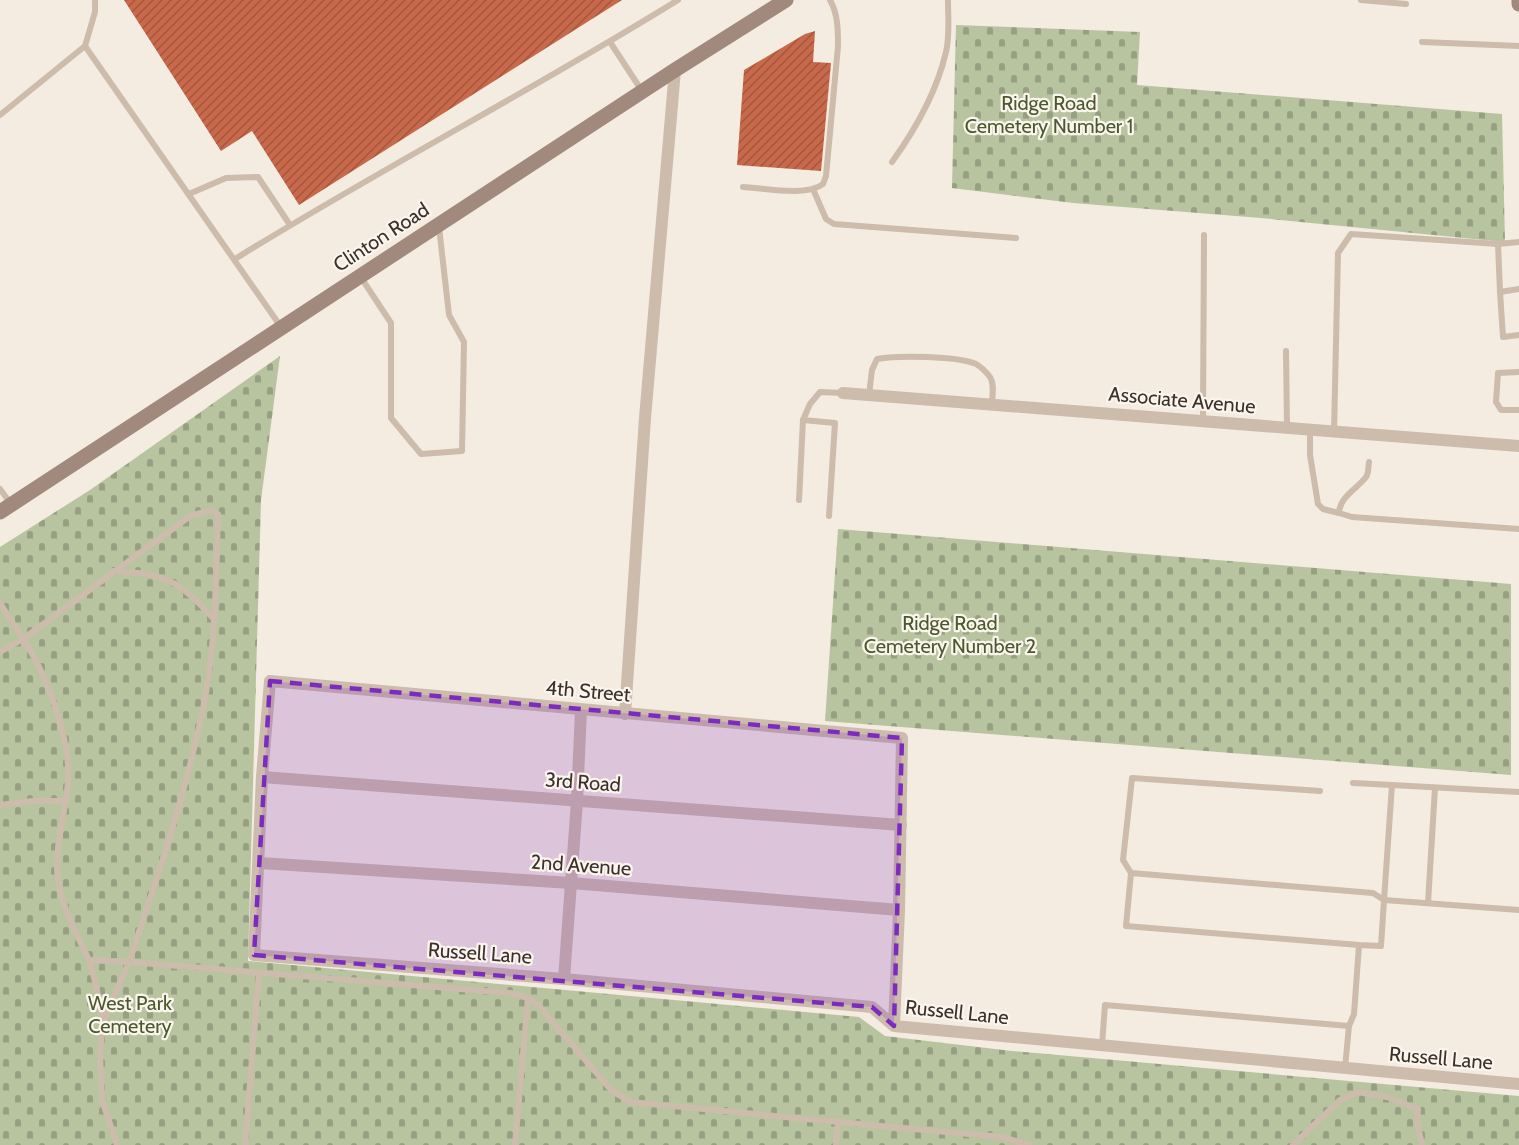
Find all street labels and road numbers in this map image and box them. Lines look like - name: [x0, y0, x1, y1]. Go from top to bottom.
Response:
- street label: Clinton Road: [329, 197, 433, 277]
- street label: Associate Avenue: [1108, 382, 1256, 418]
- street label: 4th Street: [545, 675, 632, 707]
- street label: 3rd Road: [544, 767, 622, 797]
- street label: 2nd Avenue: [530, 850, 632, 880]
- street label: Russell Lane: [427, 937, 533, 969]
- street label: Russell Lane: [904, 995, 1010, 1029]
- street label: Russell Lane: [1388, 1042, 1494, 1074]

